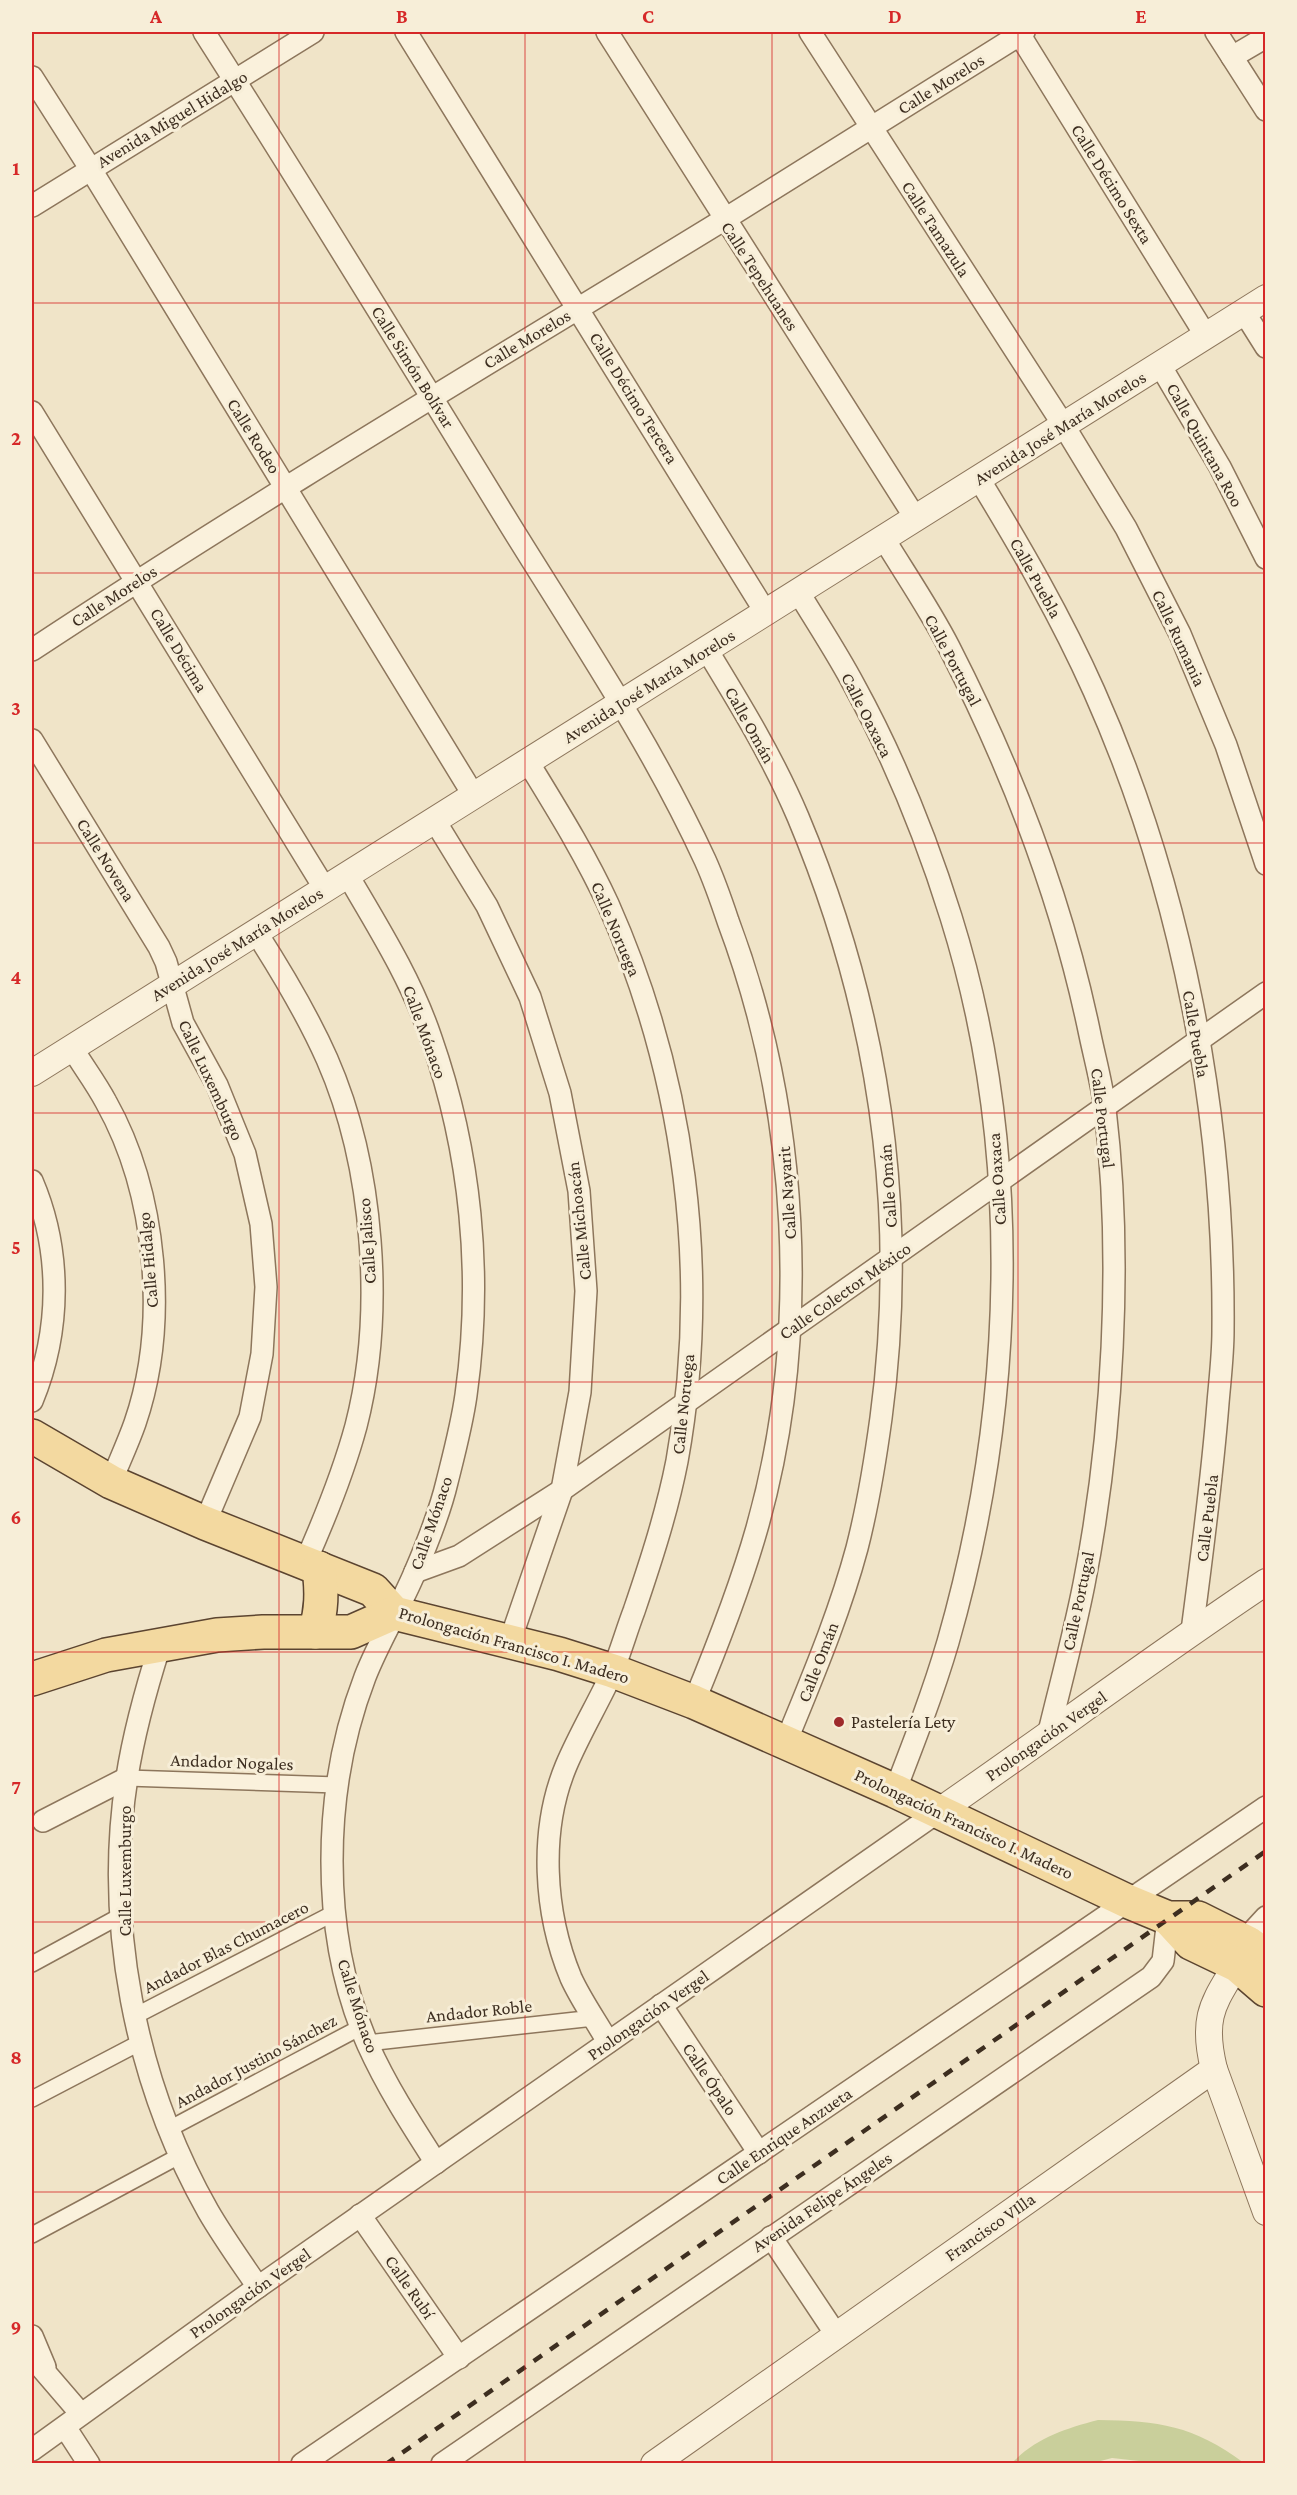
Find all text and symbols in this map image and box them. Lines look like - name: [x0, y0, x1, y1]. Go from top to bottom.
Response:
- text: A: [149, 5, 163, 27]
- text: B: [396, 5, 408, 27]
- text: C: [642, 5, 654, 27]
- text: D: [888, 5, 902, 27]
- text: E: [1135, 5, 1147, 27]
- street label: Calle Morelos: [894, 50, 988, 118]
- street label: Avenida Miguel Hidalgo: [93, 66, 251, 172]
- street label: Calle Décimo Sexta: [1067, 121, 1157, 247]
- text: 1: [12, 157, 20, 179]
- street label: Calle Tamazula: [898, 177, 974, 281]
- street label: Calle Tepehuanes: [717, 218, 803, 334]
- street label: Calle Simón Bolívar: [367, 302, 459, 432]
- street label: Calle Morelos: [480, 305, 574, 373]
- street label: Calle Décimo Tercera: [585, 329, 683, 467]
- street label: Avenida José María Morelos: [970, 367, 1150, 489]
- street label: Calle Quintana Roo: [1163, 379, 1247, 511]
- street label: Calle Rodeo: [223, 395, 285, 477]
- text: 2: [11, 427, 21, 449]
- street label: Calle Puebla: [1006, 535, 1066, 621]
- street label: Calle Morelos: [67, 561, 161, 631]
- street label: Calle Rumania: [1148, 586, 1210, 690]
- street label: Calle Décima: [146, 604, 212, 696]
- street label: Calle Portugal: [921, 611, 986, 709]
- street label: Avenida José María Morelos: [559, 625, 739, 747]
- street label: Calle Oaxaca: [837, 669, 897, 761]
- street label: Calle Omán: [721, 683, 779, 767]
- text: 3: [11, 697, 21, 719]
- street label: Calle Novena: [73, 815, 139, 905]
- street label: Calle Noruega: [587, 879, 645, 979]
- street label: Avenida José María Morelos: [147, 883, 327, 1005]
- text: 4: [11, 966, 22, 988]
- street label: Calle Mónaco: [399, 983, 451, 1081]
- street label: Calle Puebla: [1178, 989, 1214, 1079]
- street label: Calle Luxemburgo: [174, 1016, 248, 1144]
- street label: Calle Portugal: [1087, 1067, 1119, 1170]
- street label: Calle Oaxaca: [984, 1132, 1010, 1226]
- street label: Calle Omán: [875, 1143, 901, 1229]
- street label: Calle Nayarit: [774, 1145, 800, 1240]
- street label: Calle Michoacán: [563, 1160, 595, 1281]
- street label: Calle Jalisco: [354, 1197, 380, 1285]
- street label: Calle Hidalgo: [134, 1211, 162, 1309]
- text: 5: [11, 1236, 21, 1258]
- street label: Calle Colector México: [775, 1238, 915, 1344]
- street label: Calle Noruega: [668, 1353, 698, 1455]
- street label: Calle Mónaco: [406, 1473, 456, 1572]
- street label: Calle Puebla: [1192, 1473, 1222, 1563]
- text: 6: [11, 1506, 21, 1528]
- street label: Calle Portugal: [1058, 1549, 1098, 1652]
- street label: Prolongación Francisco I. Madero: [397, 1602, 632, 1688]
- street label: Calle Omán: [794, 1619, 843, 1705]
- street label: Prolongación Vergel: [982, 1687, 1111, 1785]
- place label: Pastelería Lety: [851, 1712, 956, 1732]
- marker: Pastelería Lety: [832, 1715, 846, 1729]
- street label: Andador Nogales: [170, 1750, 294, 1774]
- street label: Prolongación Francisco I. Madero: [852, 1764, 1076, 1884]
- text: 7: [11, 1776, 21, 1798]
- street label: Calle Luxemburgo: [115, 1805, 135, 1936]
- street label: Andador Blas Chumacero: [140, 1897, 312, 1997]
- street label: Calle Mónaco: [333, 1956, 383, 2056]
- street label: Prolongación Vergel: [584, 1966, 713, 2064]
- street label: Andador Roble: [425, 1995, 533, 2027]
- street label: Andador Justino Sánchez: [172, 2010, 340, 2112]
- street label: Calle Ópalo: [678, 2039, 742, 2119]
- text: 8: [10, 2046, 22, 2068]
- street label: Calle Enrique Anzueta: [712, 2083, 856, 2189]
- street label: Avenida Felipe Ángeles: [748, 2148, 896, 2256]
- street label: Francisco VIlla: [941, 2189, 1039, 2265]
- street label: Prolongación Vergel: [186, 2244, 315, 2342]
- street label: Calle Rubí: [381, 2251, 440, 2324]
- text: 9: [11, 2316, 21, 2338]

